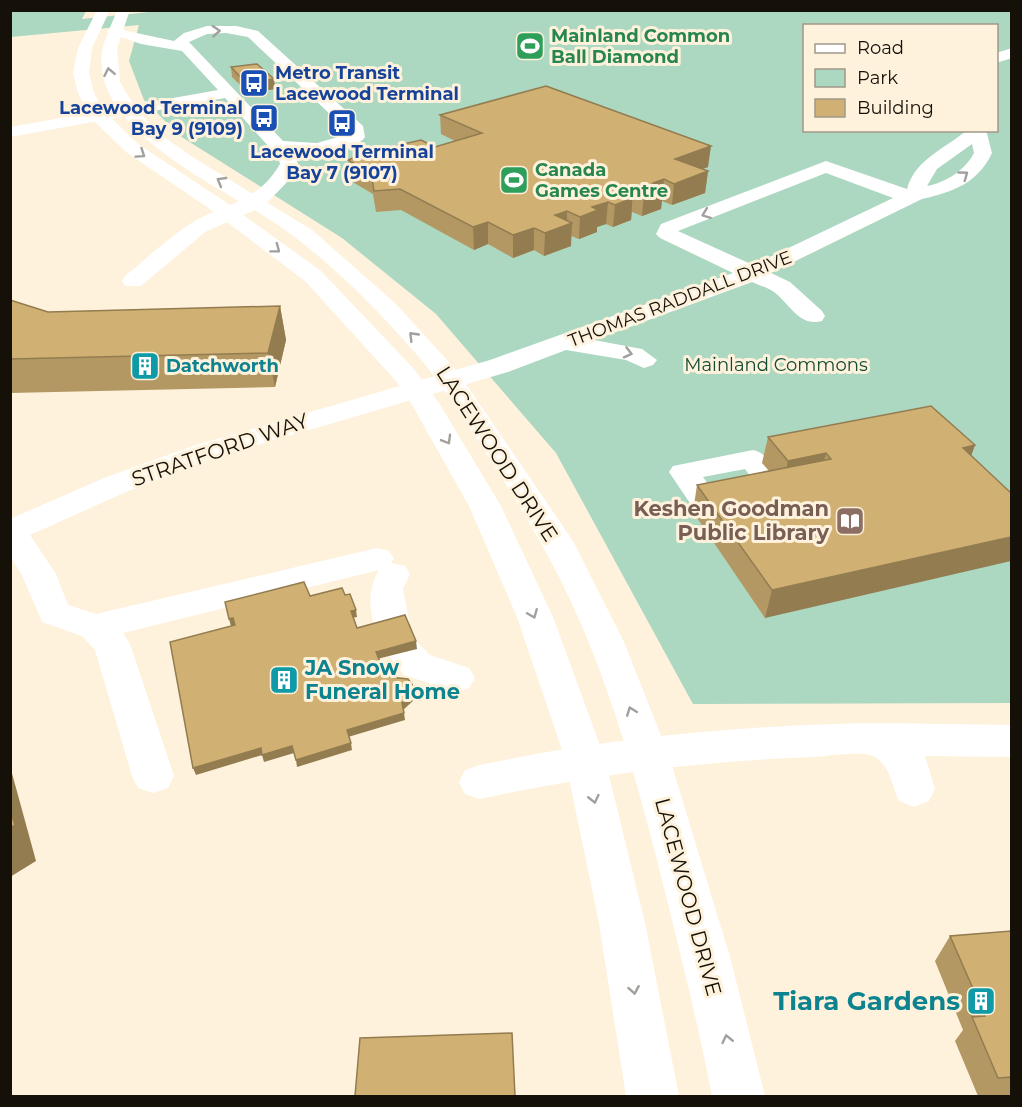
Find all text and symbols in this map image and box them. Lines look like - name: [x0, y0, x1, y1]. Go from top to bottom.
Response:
- one-way arrow: [212, 24, 221, 37]
- legend: [803, 24, 998, 132]
- place label: Mainland Common Ball Diamond: [551, 25, 730, 68]
- sports icon: Mainland Common Ball Diamond: [514, 30, 546, 62]
- text: Road: [857, 37, 904, 59]
- place label: Metro Transit Lacewood Terminal: [275, 62, 459, 105]
- one-way arrow: [103, 67, 116, 77]
- bus stop icon: Metro Transit Lacewood Terminal: [238, 67, 270, 99]
- text: Park: [857, 67, 898, 89]
- place label: Lacewood Terminal Bay 9 (9109): [59, 97, 243, 140]
- text: Building: [857, 97, 934, 119]
- bus stop icon: Lacewood Terminal Bay 9 (9109): [248, 102, 280, 134]
- bus stop icon: Lacewood Terminal Bay 7 (9107): [326, 107, 358, 139]
- place label: Lacewood Terminal Bay 7 (9107): [250, 141, 434, 184]
- one-way arrow: [134, 147, 145, 158]
- place label: Canada Games Centre: [535, 159, 668, 202]
- sports icon: Canada Games Centre: [498, 164, 530, 196]
- one-way arrow: [958, 171, 969, 182]
- one-way arrow: [217, 176, 227, 188]
- one-way arrow: [701, 206, 712, 219]
- one-way arrow: [270, 242, 281, 253]
- street label: THOMAS RADDALL DRIVE: [565, 246, 795, 352]
- one-way arrow: [409, 332, 420, 342]
- one-way arrow: [623, 345, 633, 358]
- building icon: Datchworth: [129, 350, 161, 382]
- park label: Mainland Commons: [684, 354, 868, 376]
- place label: Datchworth: [166, 355, 279, 377]
- street label: LACEWOOD DRIVE: [431, 361, 563, 546]
- street label: STRATFORD WAY: [128, 407, 312, 491]
- one-way arrow: [439, 434, 451, 444]
- place label: Keshen Goodman Public Library: [633, 496, 829, 545]
- library icon: Keshen Goodman Public Library: [834, 505, 866, 537]
- one-way arrow: [526, 608, 538, 619]
- place label: JA Snow Funeral Home: [304, 655, 460, 704]
- building icon: JA Snow Funeral Home: [268, 664, 300, 696]
- one-way arrow: [626, 706, 638, 717]
- one-way arrow: [586, 794, 599, 804]
- street label: LACEWOOD DRIVE: [650, 795, 727, 999]
- one-way arrow: [627, 984, 640, 994]
- place label: Tiara Gardens: [773, 985, 960, 1017]
- building icon: Tiara Gardens: [965, 985, 997, 1017]
- one-way arrow: [721, 1034, 734, 1044]

